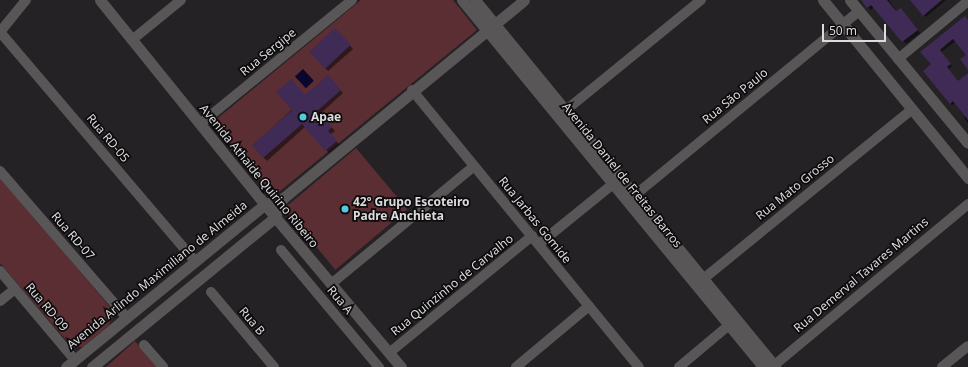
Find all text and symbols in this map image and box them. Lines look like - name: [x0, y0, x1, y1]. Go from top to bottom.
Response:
- scale bar: [824, 16, 888, 42]
- text: 50 m: [829, 22, 857, 39]
- street label: Rua Sergipe: [237, 25, 299, 79]
- street label: Rua São Paulo: [699, 65, 771, 127]
- street label: Avenida Daniel de Freitas Barros: [559, 100, 685, 250]
- street label: Avenida Athaide Quirino Ribeiro: [197, 101, 321, 251]
- place label: Apae: [311, 110, 341, 124]
- street label: Rua RD-05: [84, 111, 132, 165]
- marker: Apae: [298, 112, 308, 122]
- street label: Rua Mato Grosso: [753, 151, 837, 223]
- street label: Rua Jarbas Gomide: [496, 174, 574, 266]
- place label: 42º Grupo Escoteiro Padre Anchieta: [353, 195, 470, 223]
- street label: Avenida Arlindo Maximiliano de Almeida: [64, 198, 250, 352]
- marker: 42º Grupo Escoteiro Padre Anchieta: [340, 204, 350, 214]
- street label: Rua RD-07: [48, 209, 98, 263]
- street label: Rua Demerval Tavares Martins: [791, 215, 931, 335]
- street label: Rua Quinzinho de Carvalho: [388, 231, 516, 339]
- street label: Rua RD-09: [23, 280, 71, 334]
- street label: Rua A: [324, 283, 356, 317]
- street label: Rua B: [236, 304, 268, 338]

